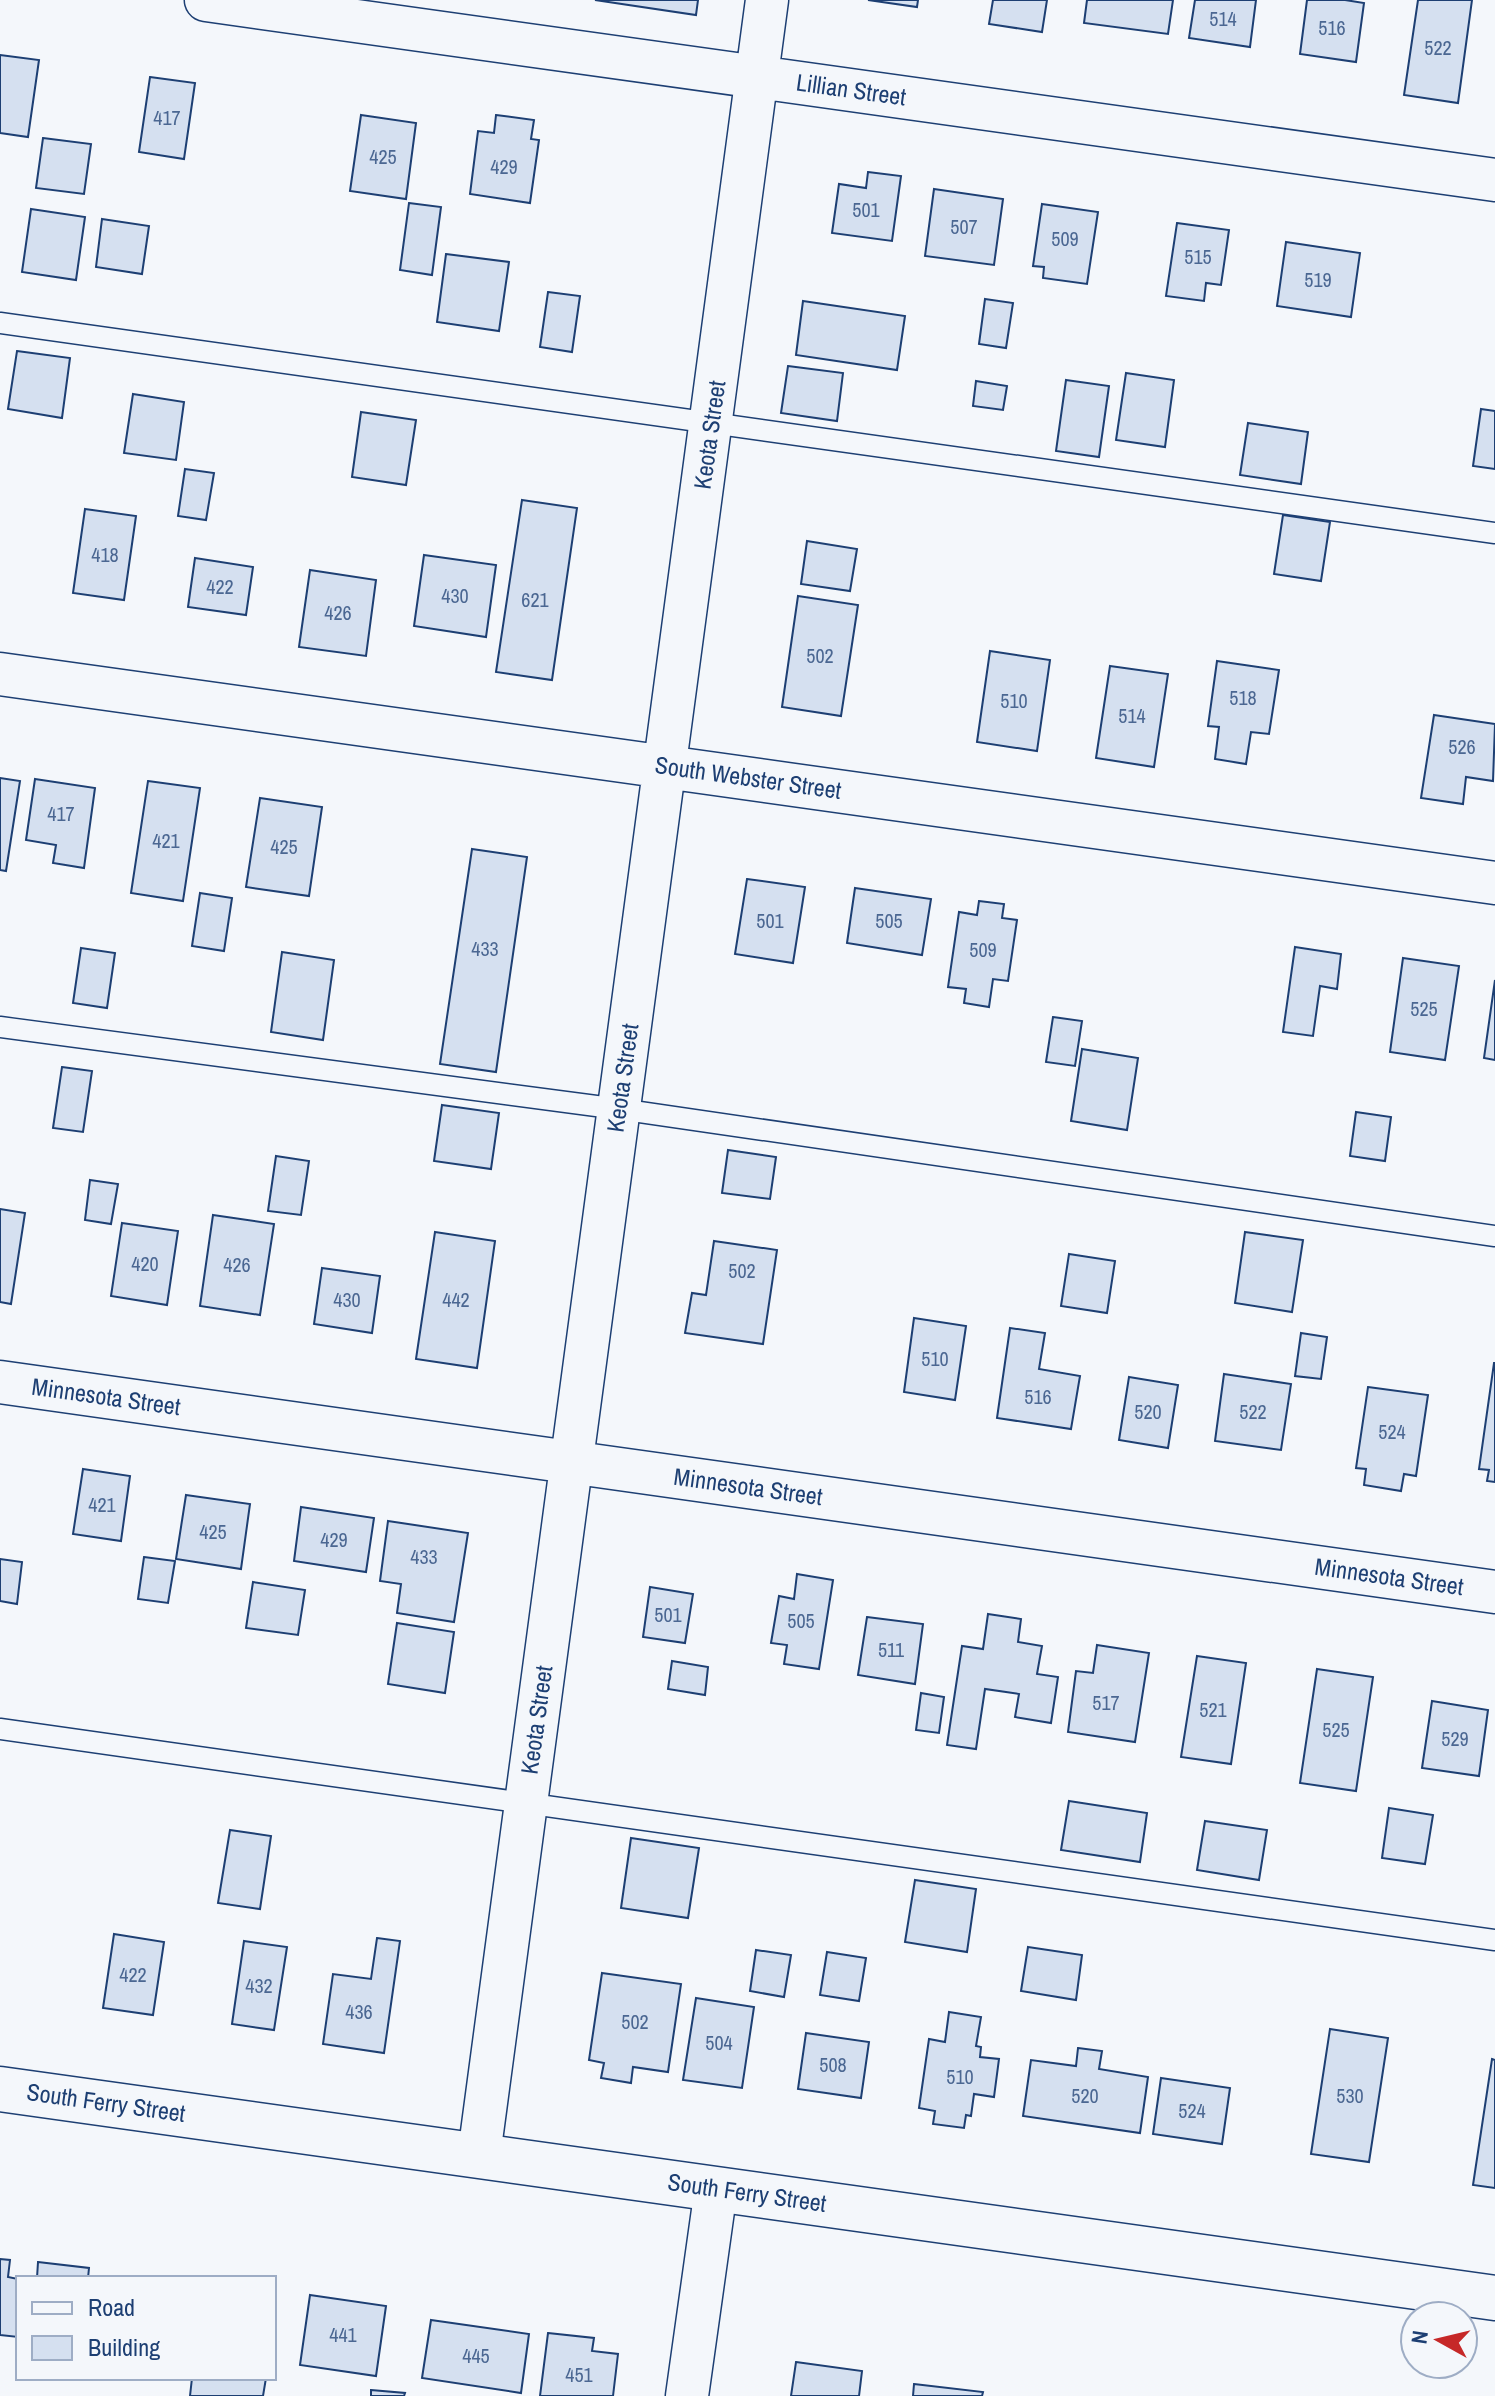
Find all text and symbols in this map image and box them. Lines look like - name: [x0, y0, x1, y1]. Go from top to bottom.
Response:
- house number: 514: [1209, 5, 1237, 32]
- house number: 516: [1318, 14, 1346, 41]
- house number: 522: [1424, 34, 1452, 61]
- street label: Lillian Street: [794, 65, 909, 113]
- house number: 417: [153, 104, 181, 131]
- house number: 425: [369, 143, 397, 170]
- house number: 429: [490, 153, 518, 180]
- house number: 501: [852, 196, 880, 223]
- house number: 507: [950, 213, 978, 240]
- house number: 509: [1051, 225, 1079, 252]
- house number: 515: [1184, 243, 1212, 270]
- house number: 519: [1304, 266, 1332, 293]
- street label: Keota Street: [686, 378, 733, 491]
- house number: 418: [91, 541, 119, 568]
- house number: 422: [206, 573, 234, 600]
- house number: 430: [441, 582, 469, 609]
- house number: 621: [521, 586, 549, 613]
- house number: 426: [324, 599, 352, 626]
- house number: 502: [806, 642, 834, 669]
- house number: 518: [1229, 684, 1257, 711]
- house number: 510: [1000, 687, 1028, 714]
- house number: 514: [1118, 702, 1146, 729]
- house number: 526: [1448, 733, 1476, 760]
- street label: South Webster Street: [653, 748, 844, 806]
- house number: 417: [47, 800, 75, 827]
- house number: 421: [152, 827, 180, 854]
- house number: 425: [270, 833, 298, 860]
- house number: 501: [756, 907, 784, 934]
- house number: 505: [875, 907, 903, 934]
- house number: 433: [471, 935, 499, 962]
- house number: 509: [969, 936, 997, 963]
- house number: 525: [1410, 995, 1438, 1022]
- street label: Keota Street: [599, 1021, 646, 1134]
- house number: 420: [131, 1250, 159, 1277]
- house number: 426: [223, 1251, 251, 1278]
- house number: 502: [728, 1257, 756, 1284]
- house number: 430: [333, 1286, 361, 1313]
- house number: 442: [442, 1286, 470, 1313]
- house number: 510: [921, 1345, 949, 1372]
- street label: Minnesota Street: [30, 1370, 183, 1422]
- house number: 516: [1024, 1383, 1052, 1410]
- house number: 520: [1134, 1398, 1162, 1425]
- house number: 522: [1239, 1398, 1267, 1425]
- house number: 524: [1378, 1418, 1406, 1445]
- street label: Minnesota Street: [672, 1460, 825, 1512]
- house number: 421: [88, 1491, 116, 1518]
- house number: 425: [199, 1518, 227, 1545]
- house number: 429: [320, 1526, 348, 1553]
- house number: 433: [410, 1543, 438, 1570]
- street label: Minnesota Street: [1313, 1550, 1466, 1602]
- house number: 501: [654, 1601, 682, 1628]
- house number: 505: [787, 1607, 815, 1634]
- house number: 511: [878, 1636, 904, 1663]
- street label: Keota Street: [513, 1663, 560, 1776]
- house number: 517: [1092, 1689, 1120, 1716]
- house number: 521: [1199, 1696, 1227, 1723]
- house number: 525: [1322, 1716, 1350, 1743]
- house number: 529: [1441, 1725, 1469, 1752]
- house number: 422: [119, 1961, 147, 1988]
- house number: 432: [245, 1972, 273, 1999]
- house number: 436: [345, 1998, 373, 2025]
- house number: 502: [621, 2008, 649, 2035]
- house number: 504: [705, 2029, 733, 2056]
- house number: 508: [819, 2051, 847, 2078]
- house number: 510: [946, 2063, 974, 2090]
- street label: South Ferry Street: [25, 2075, 188, 2129]
- house number: 520: [1071, 2082, 1099, 2109]
- house number: 530: [1336, 2082, 1364, 2109]
- house number: 524: [1178, 2097, 1206, 2124]
- street label: South Ferry Street: [666, 2165, 829, 2219]
- legend: [16, 2276, 276, 2380]
- text: Road: [88, 2291, 135, 2323]
- north arrow: [1399, 2300, 1479, 2380]
- house number: 441: [329, 2321, 357, 2348]
- text: N: [1403, 2329, 1435, 2346]
- text: Building: [88, 2331, 160, 2363]
- house number: 445: [462, 2342, 490, 2369]
- house number: 451: [565, 2361, 593, 2388]

